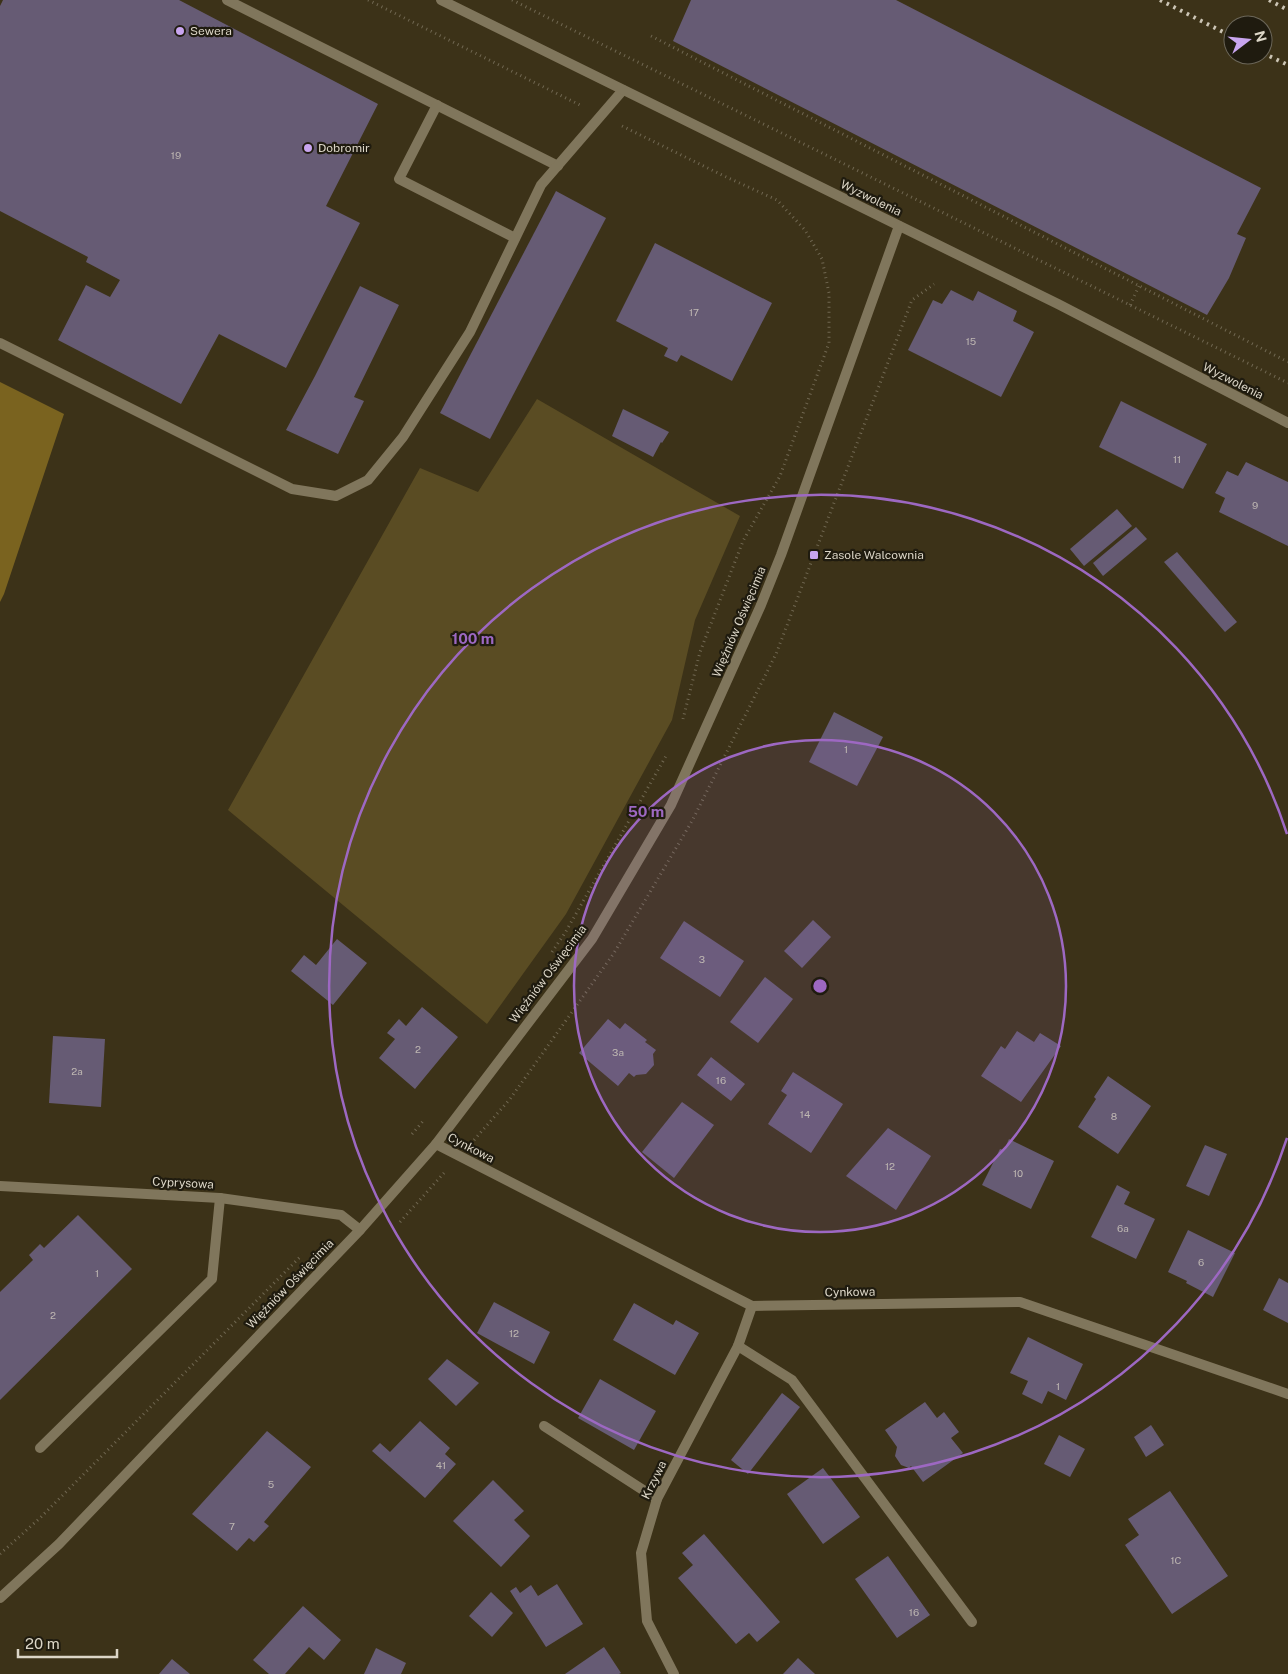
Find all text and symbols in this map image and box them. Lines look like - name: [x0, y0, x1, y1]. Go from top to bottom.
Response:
- north arrow: [1223, 15, 1273, 65]
- place label: Sewera: [190, 24, 232, 38]
- marker: Sewera: [174, 25, 186, 37]
- text: N: [1251, 29, 1270, 44]
- place label: Dobromir: [318, 141, 370, 155]
- marker: Dobromir: [302, 142, 314, 154]
- house number: 19: [171, 149, 181, 161]
- street label: Wyzwolenia: [838, 177, 904, 219]
- house number: 17: [689, 306, 699, 318]
- house number: 15: [966, 335, 976, 347]
- street label: Wyzwolenia: [1200, 360, 1266, 402]
- house number: 11: [1173, 453, 1181, 465]
- house number: 9: [1252, 499, 1258, 511]
- place label: Zasole Walcownia: [824, 548, 924, 562]
- marker: Zasole Walcownia: [808, 549, 820, 561]
- street label: Więźniów Oświęcimia: [709, 564, 769, 680]
- text: 100 m: [452, 630, 494, 647]
- house number: 1: [844, 743, 848, 755]
- text: 50 m: [628, 803, 664, 820]
- street label: Więźniów Oświęcimia: [507, 922, 589, 1026]
- house number: 3: [699, 953, 705, 965]
- centre of rings: [811, 977, 829, 995]
- house number: 2: [415, 1043, 421, 1055]
- house number: 3a: [612, 1046, 624, 1058]
- house number: 2a: [71, 1065, 83, 1077]
- house number: 16: [716, 1074, 726, 1086]
- house number: 14: [800, 1108, 810, 1120]
- house number: 8: [1111, 1110, 1117, 1122]
- street label: Cynkowa: [445, 1130, 497, 1166]
- house number: 12: [885, 1160, 895, 1172]
- house number: 10: [1013, 1167, 1023, 1179]
- street label: Cyprysowa: [152, 1174, 214, 1192]
- house number: 6a: [1117, 1222, 1129, 1234]
- street label: Więźniów Oświęcimia: [244, 1236, 336, 1332]
- house number: 6: [1198, 1256, 1204, 1268]
- house number: 1: [95, 1267, 99, 1279]
- street label: Cynkowa: [825, 1285, 875, 1299]
- house number: 2: [50, 1309, 56, 1321]
- house number: 12: [509, 1327, 519, 1339]
- house number: 1: [1056, 1380, 1060, 1392]
- street label: Krzywa: [639, 1458, 669, 1502]
- house number: 41: [436, 1459, 446, 1471]
- house number: 5: [268, 1478, 274, 1490]
- house number: 7: [229, 1520, 235, 1532]
- house number: 1C: [1171, 1554, 1182, 1566]
- house number: 16: [909, 1606, 919, 1618]
- scale bar: [18, 1626, 116, 1658]
- text: 20 m: [25, 1635, 60, 1652]

